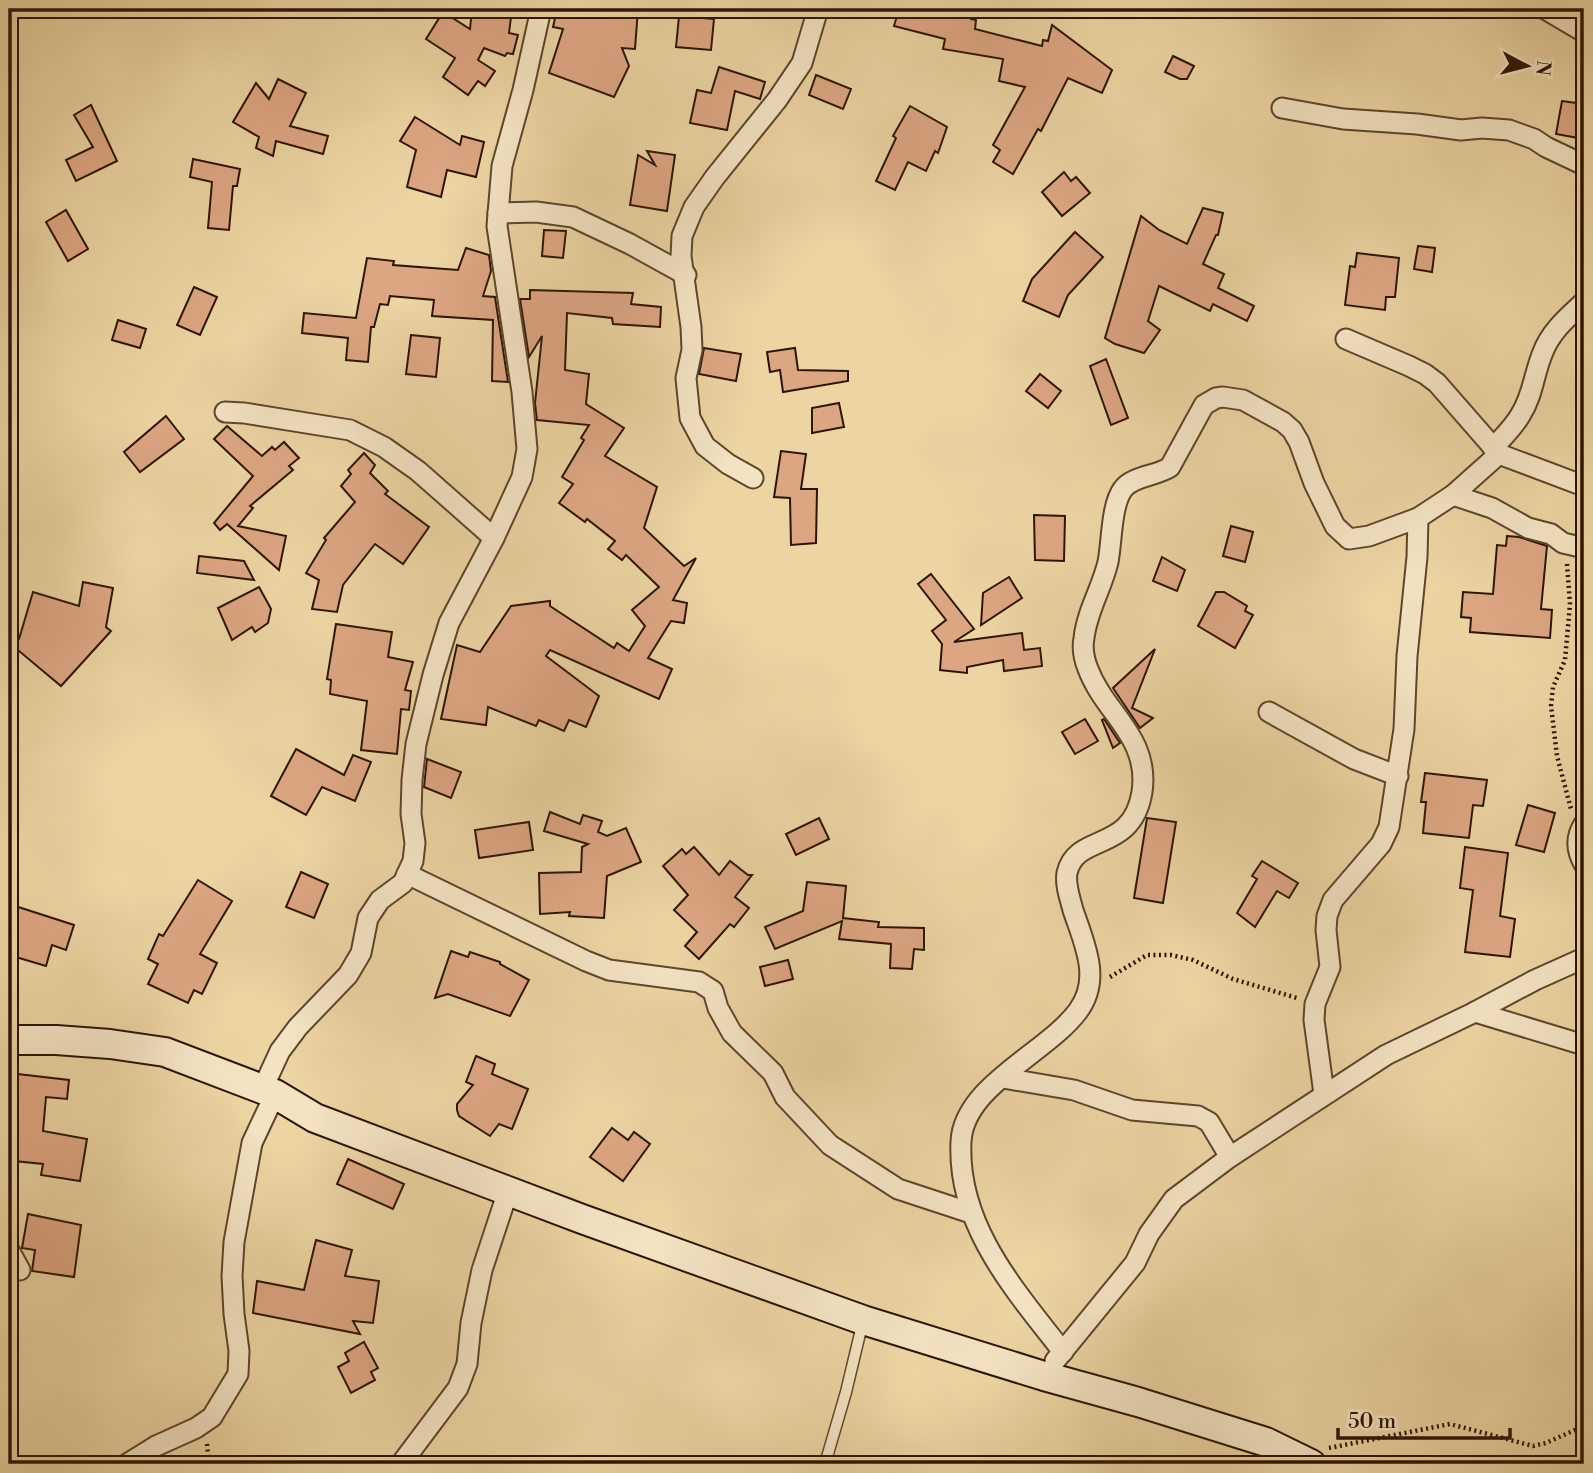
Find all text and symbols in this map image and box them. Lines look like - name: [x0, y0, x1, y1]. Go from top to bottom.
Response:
- north arrow: [1492, 32, 1562, 102]
- text: N: [1530, 59, 1556, 77]
- scale bar: [1338, 1396, 1509, 1440]
- text: 50 m: [1348, 1409, 1396, 1435]

